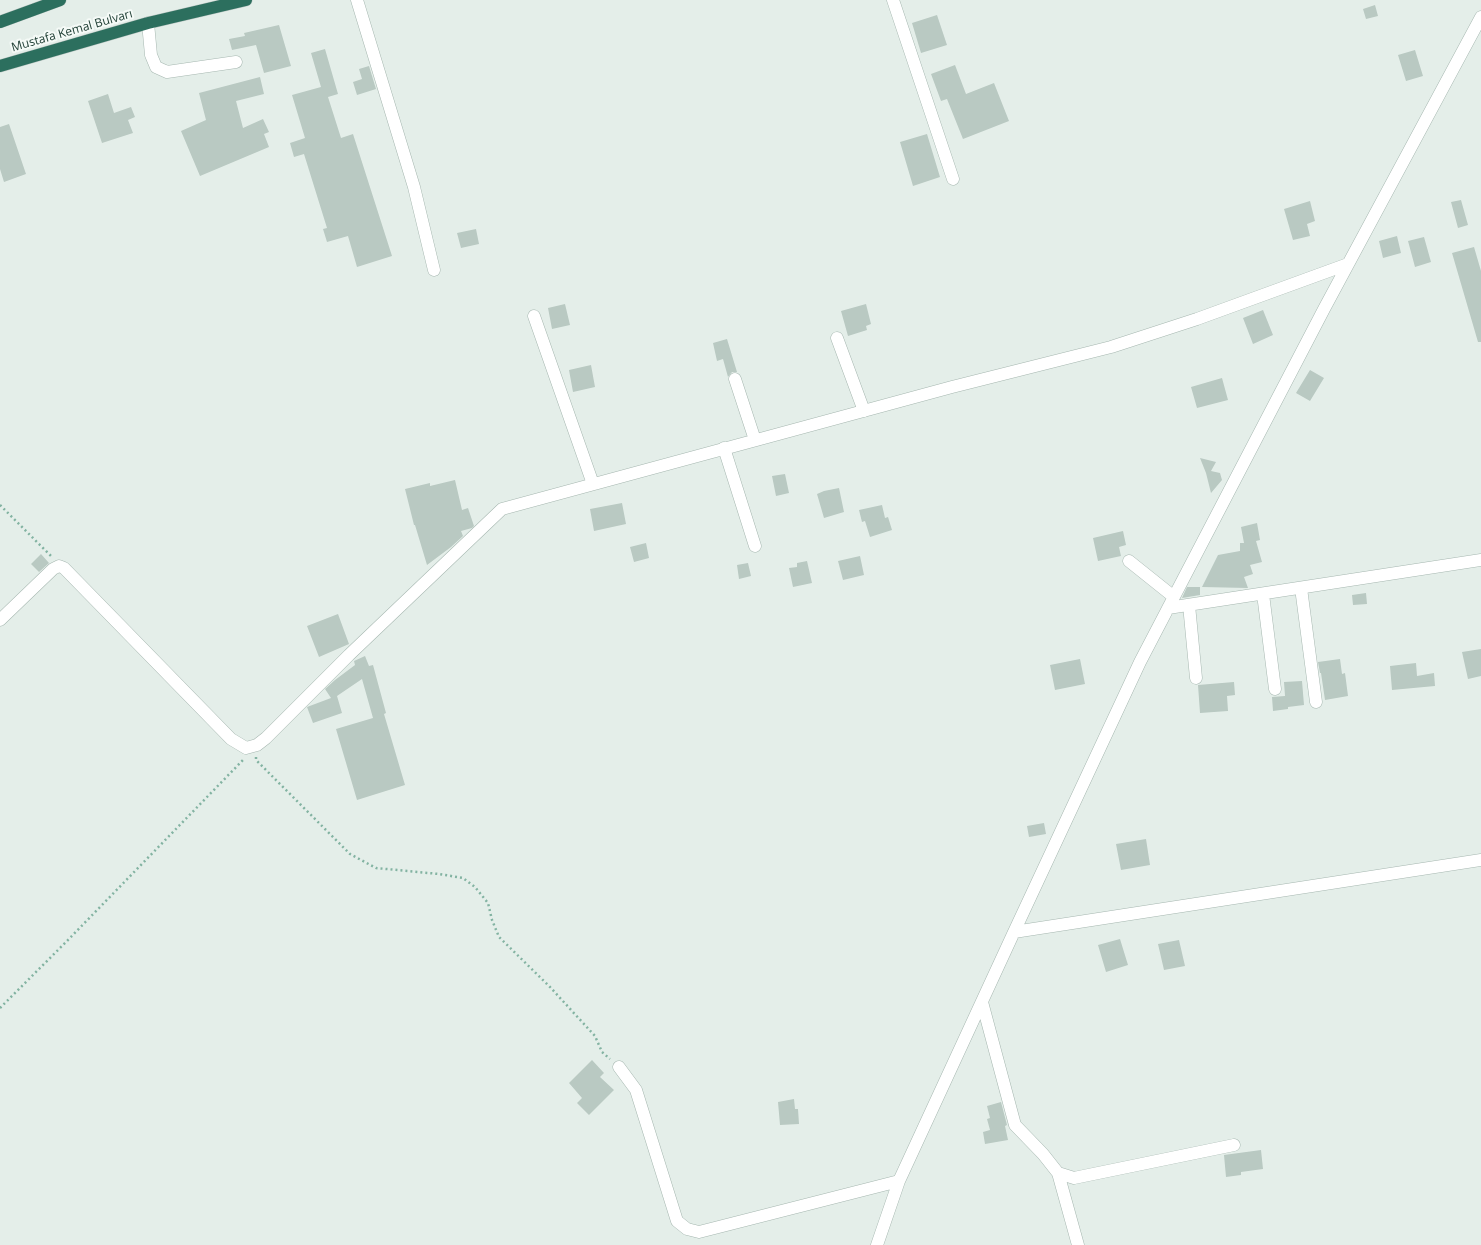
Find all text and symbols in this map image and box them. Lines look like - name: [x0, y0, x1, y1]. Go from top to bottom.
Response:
- street label: Mustafa Kemal Bulvarı: [10, 7, 134, 55]

